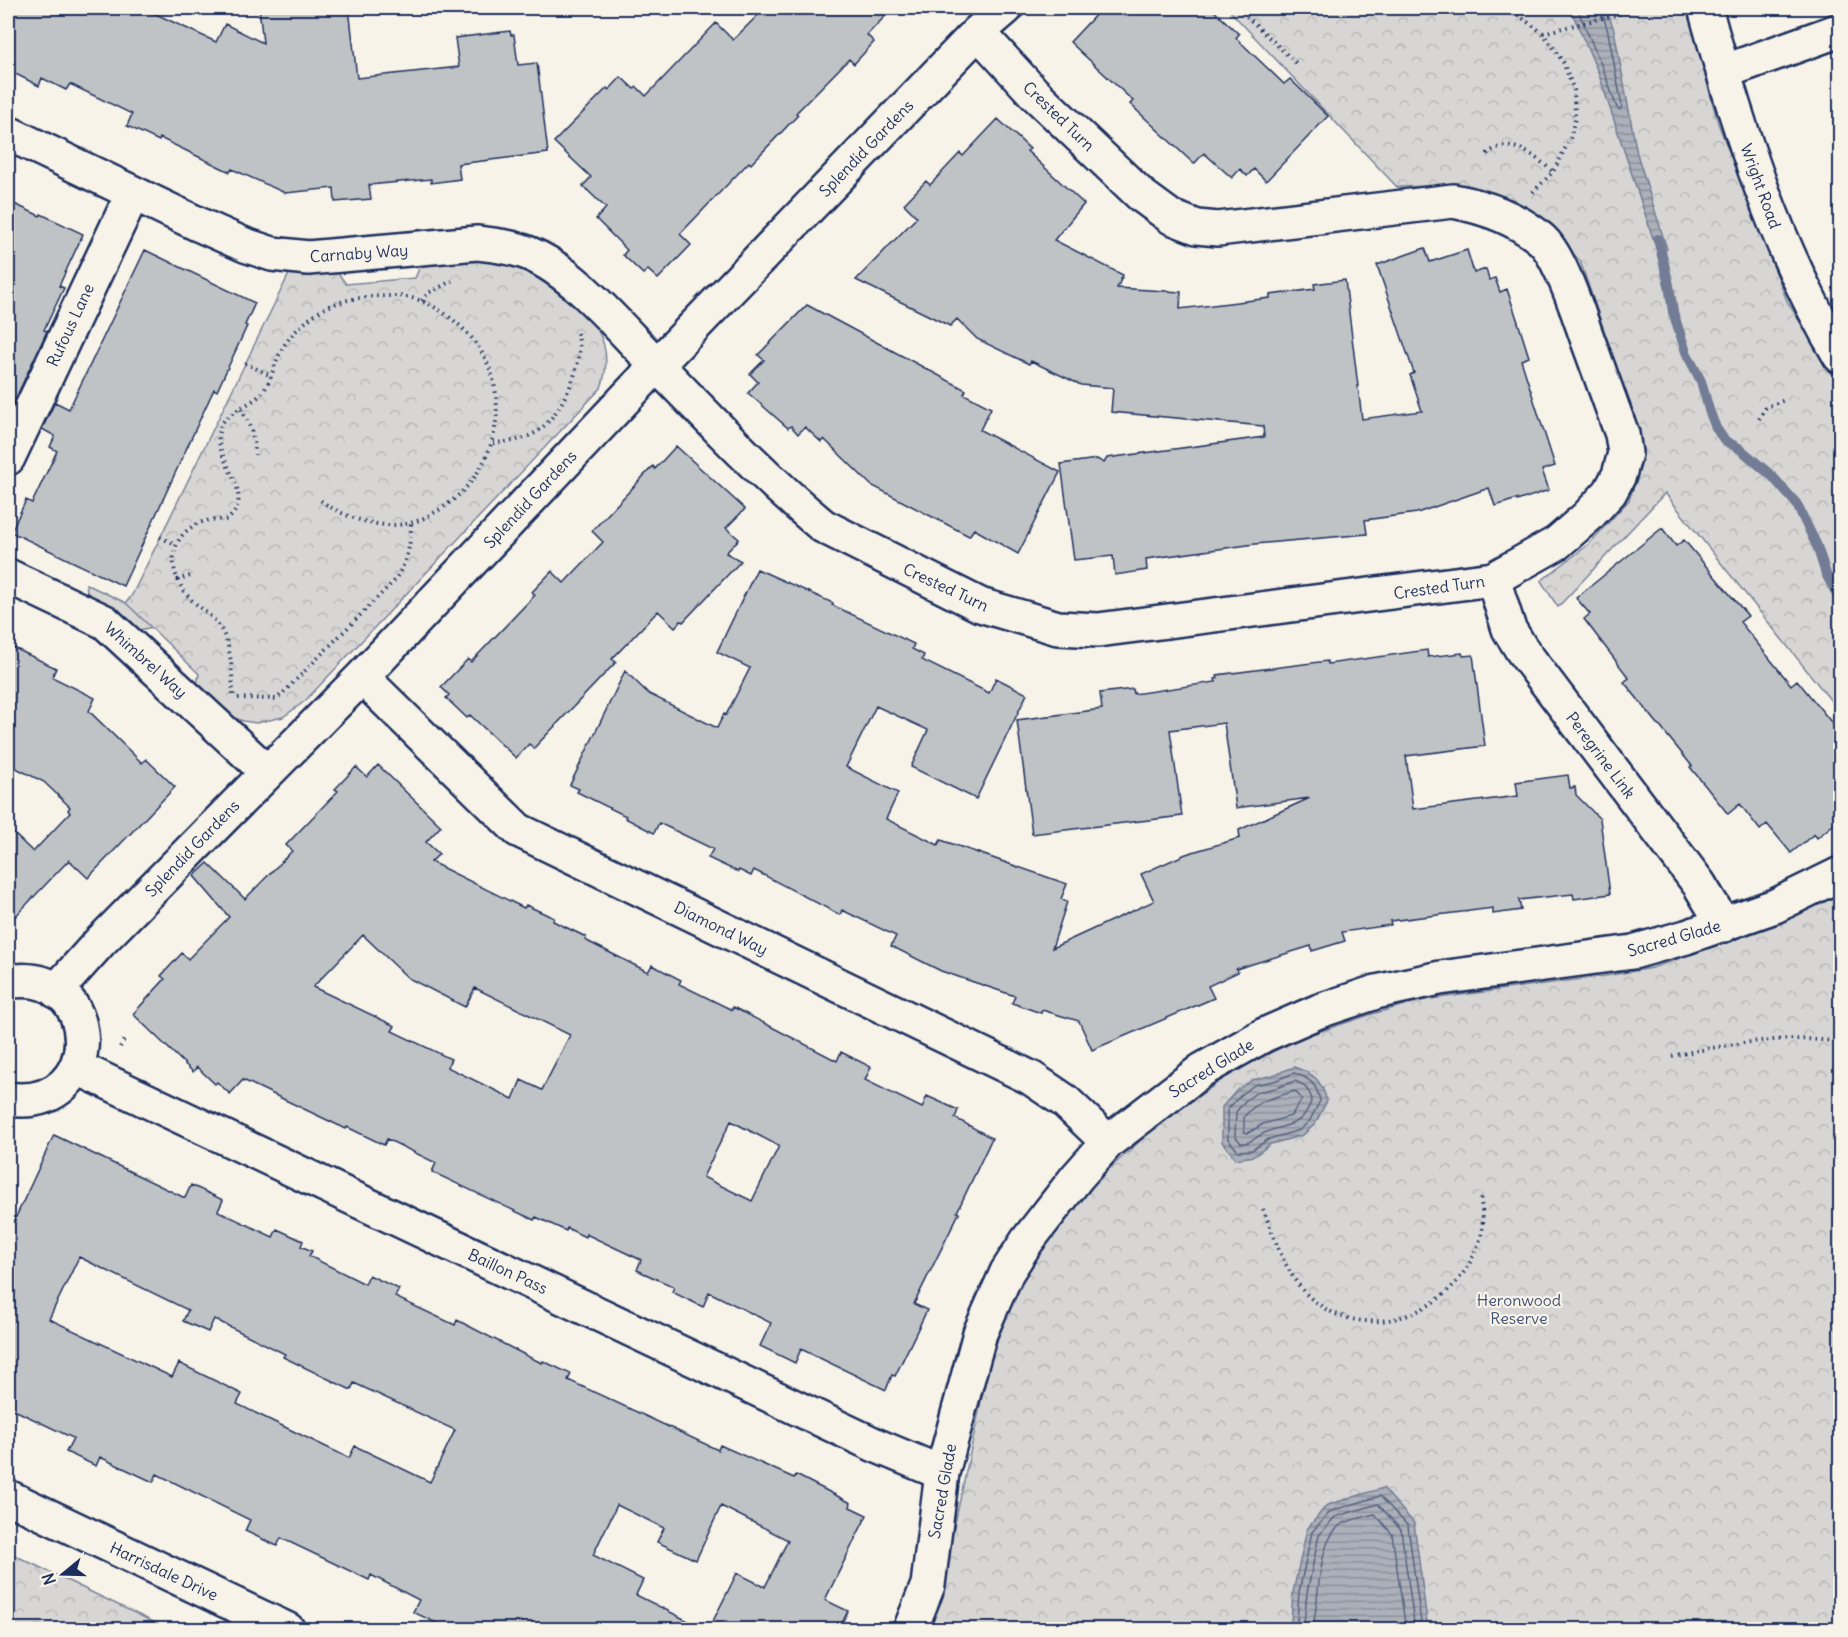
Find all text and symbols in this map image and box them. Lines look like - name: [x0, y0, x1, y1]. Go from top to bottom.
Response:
- street label: Crested Turn: [1019, 77, 1099, 155]
- street label: Splendid Gardens: [815, 95, 917, 201]
- street label: Wright Road: [1736, 141, 1786, 231]
- street label: Carnaby Way: [309, 240, 409, 266]
- street label: Rufous Lane: [42, 280, 98, 370]
- street label: Splendid Gardens: [479, 446, 581, 552]
- street label: Crested Turn: [900, 559, 992, 615]
- street label: Crested Turn: [1392, 571, 1486, 603]
- street label: Whimbrel Way: [100, 618, 192, 702]
- street label: Peregrine Link: [1562, 708, 1640, 802]
- street label: Splendid Gardens: [141, 795, 243, 901]
- street label: Diamond Way: [671, 897, 771, 959]
- street label: Sacred Glade: [1625, 915, 1723, 961]
- street label: Sacred Glade: [1165, 1034, 1257, 1102]
- street label: Baillon Pass: [465, 1244, 551, 1298]
- park label: Heronwood Reserve: [1477, 1290, 1561, 1328]
- street label: Sacred Glade: [924, 1442, 960, 1540]
- street label: Harrisdale Drive: [107, 1537, 221, 1605]
- north arrow: [33, 1544, 93, 1604]
- text: N: [38, 1570, 60, 1587]

